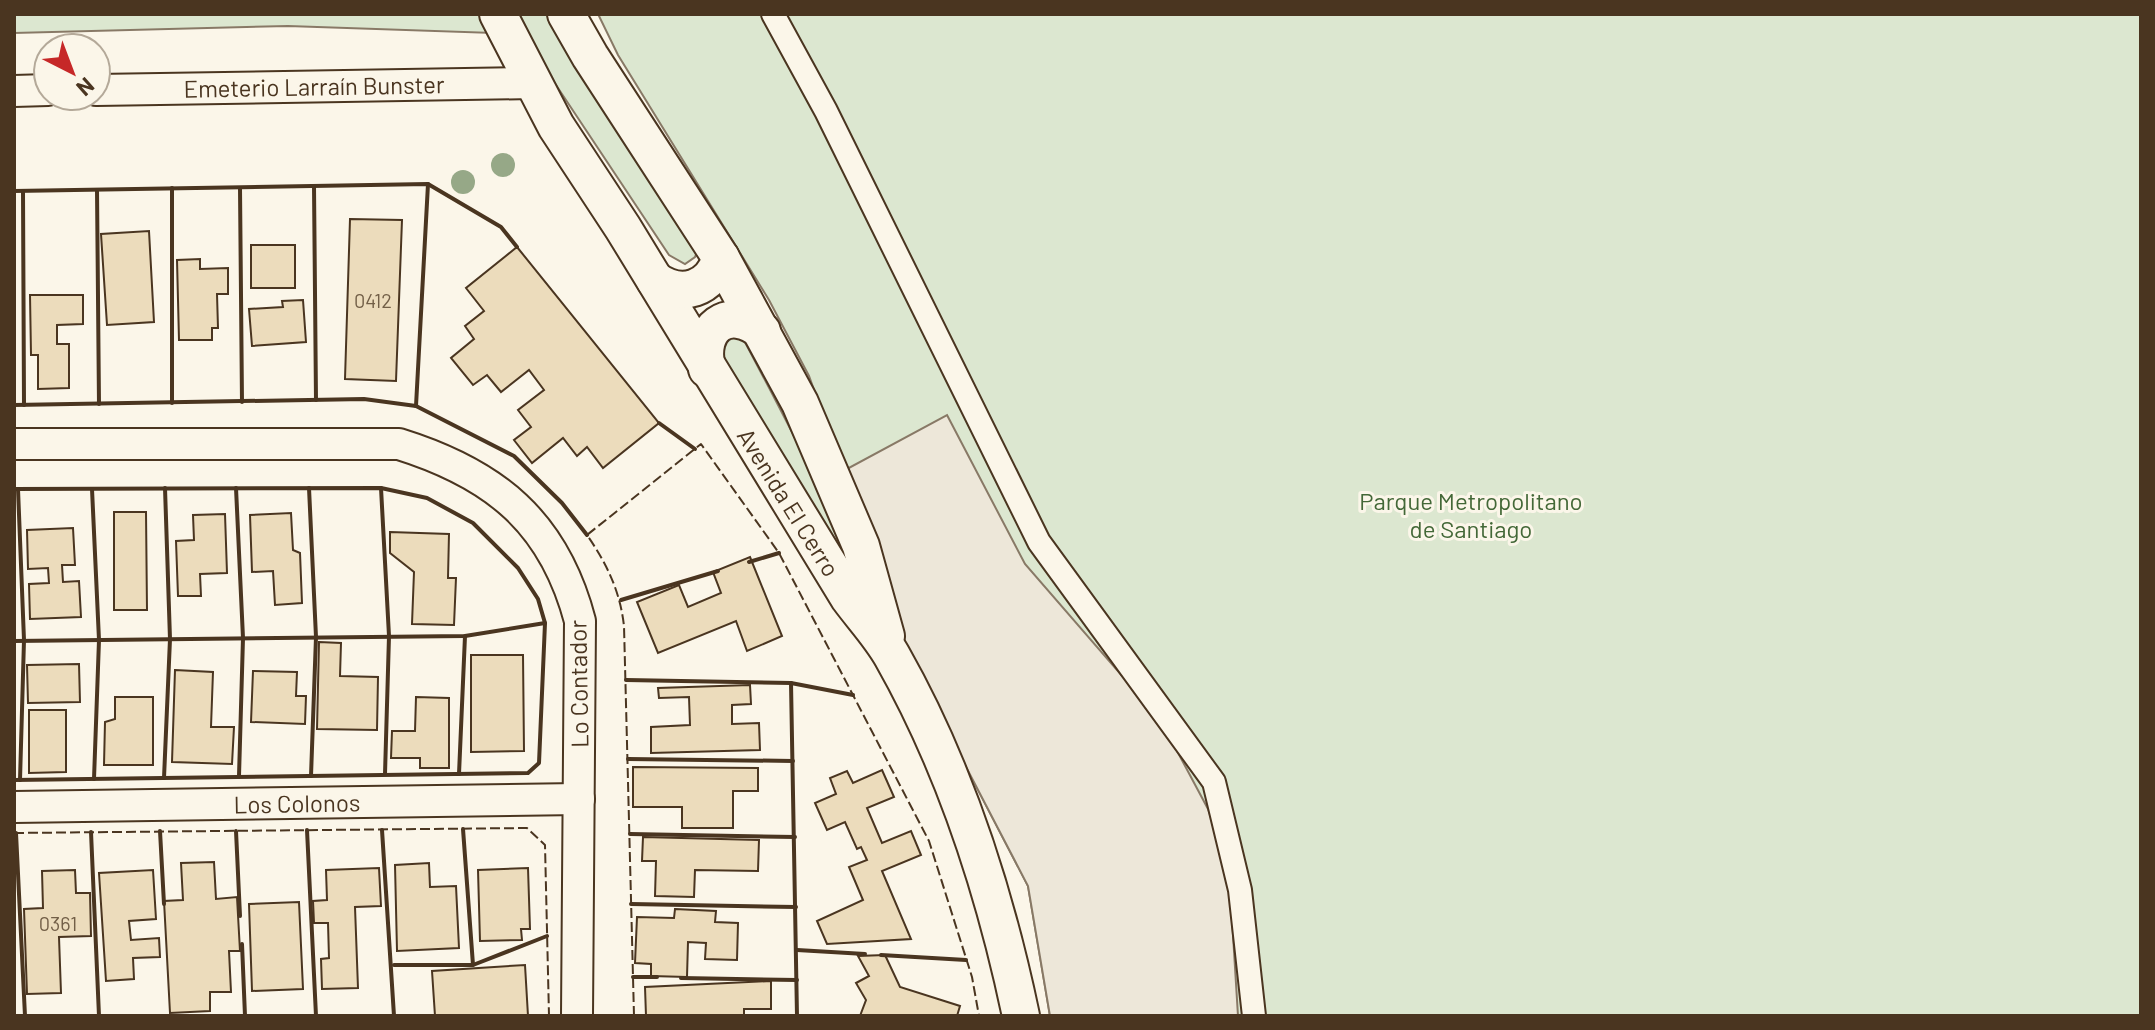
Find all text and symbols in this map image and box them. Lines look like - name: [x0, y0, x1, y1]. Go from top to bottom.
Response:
- north arrow: [32, 32, 112, 112]
- street label: Emeterio Larraín Bunster: [183, 69, 445, 103]
- text: N: [72, 73, 100, 102]
- house number: 0412: [354, 288, 392, 312]
- street label: Avenida El Cerro: [732, 422, 846, 582]
- park label: Parque Metropolitano de Santiago: [1359, 486, 1583, 543]
- street label: Lo Contador: [562, 620, 594, 748]
- street label: Los Colonos: [233, 787, 361, 819]
- house number: 0361: [39, 911, 77, 935]

